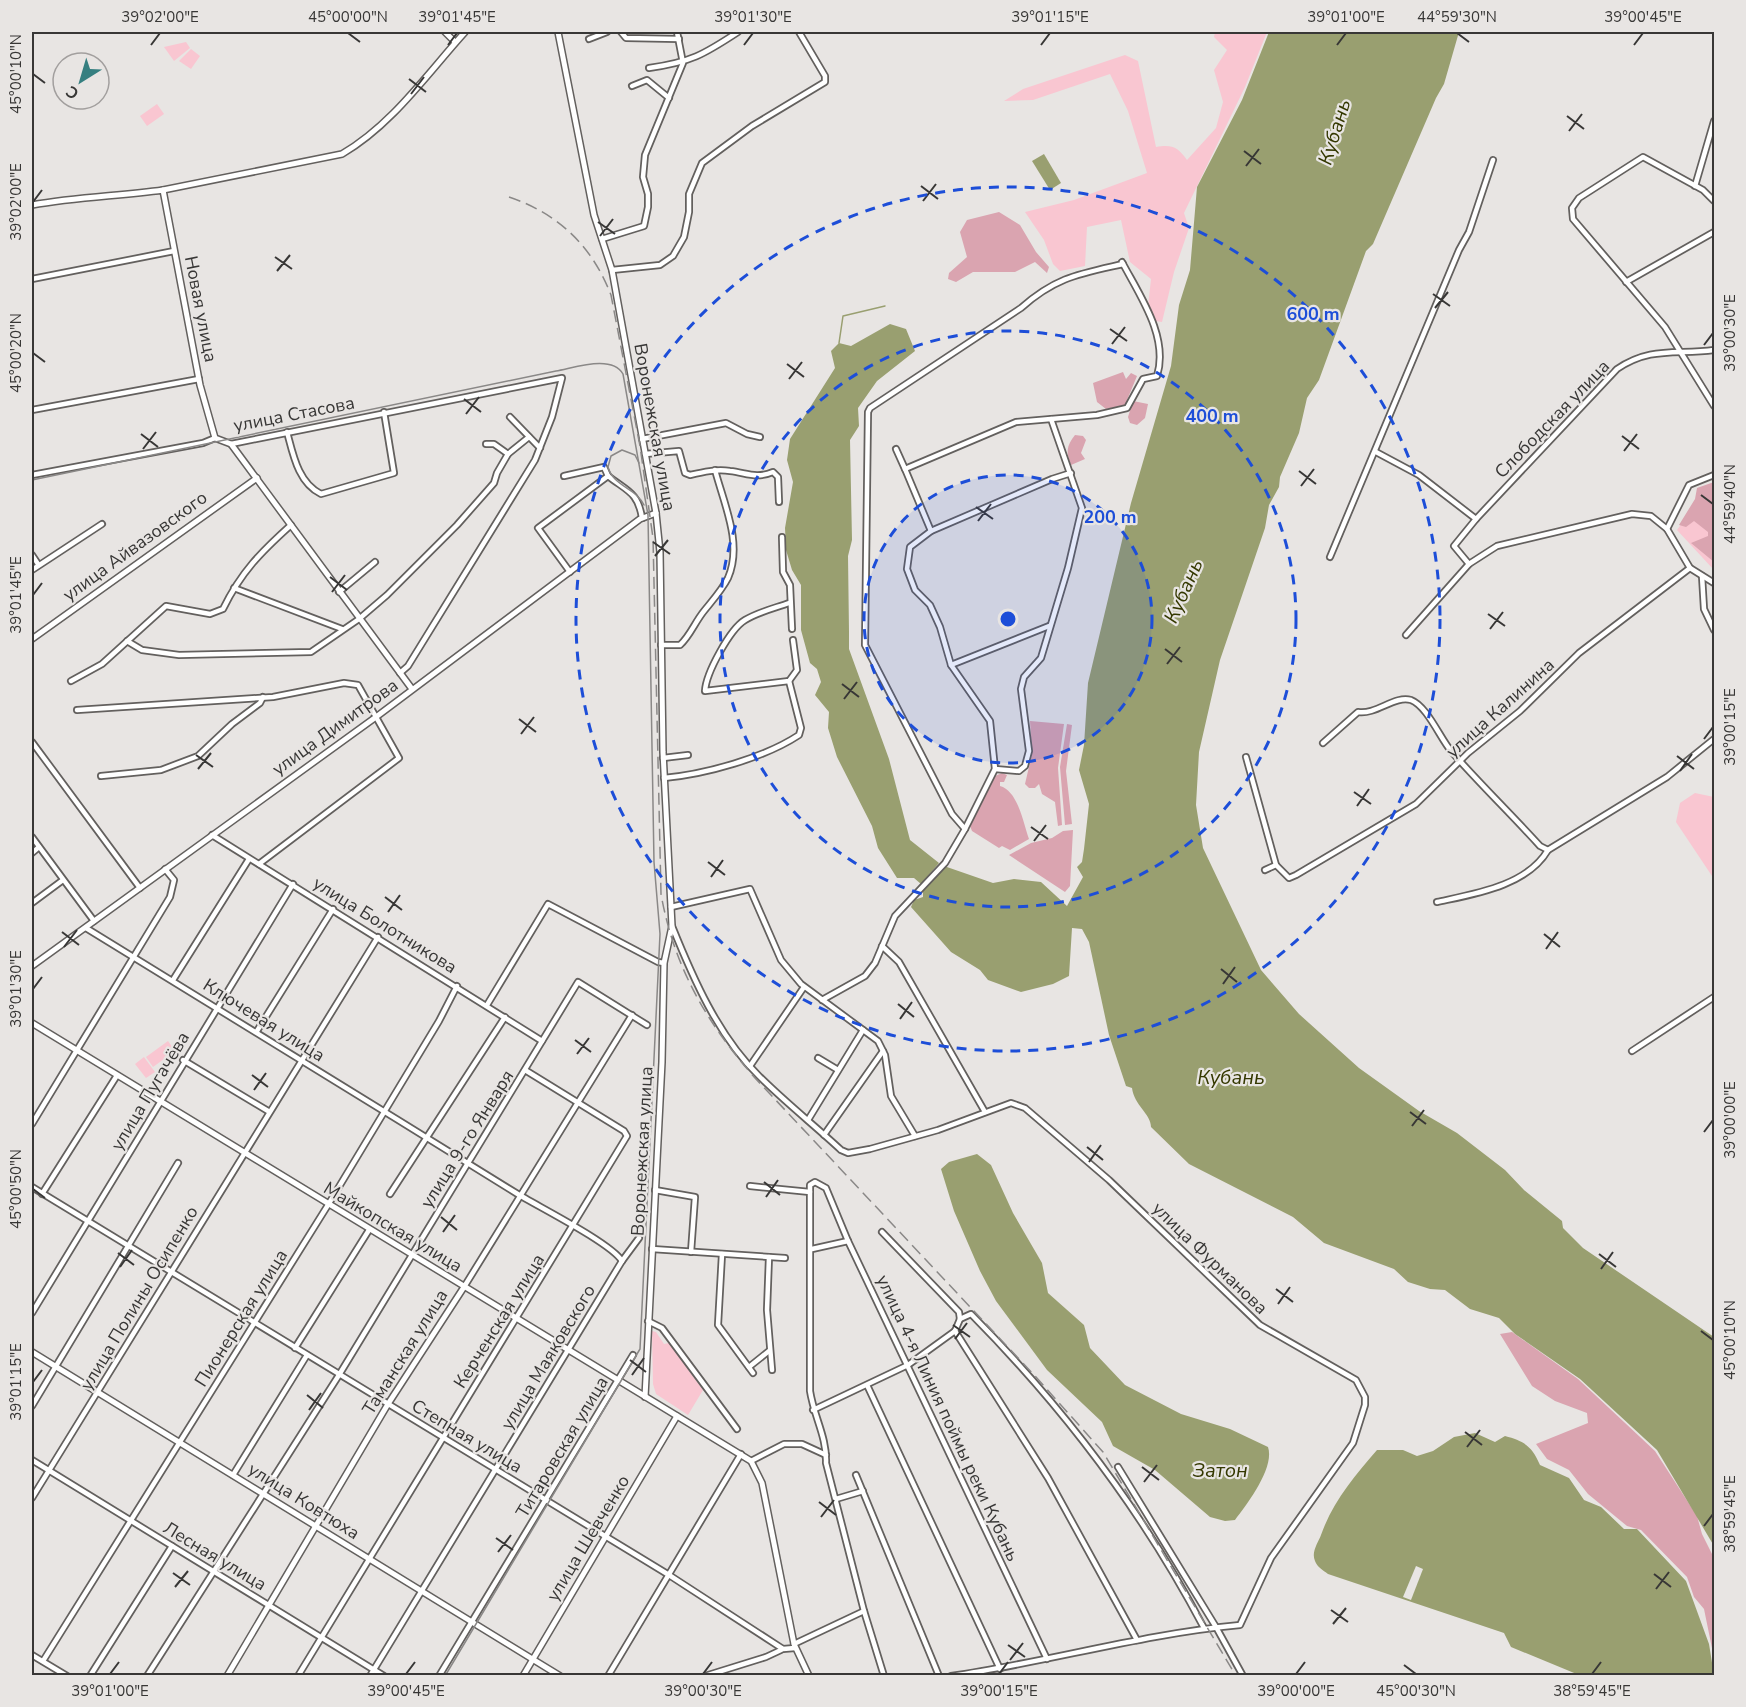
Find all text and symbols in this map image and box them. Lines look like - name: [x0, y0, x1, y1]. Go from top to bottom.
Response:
- text: 39°02'00"E: [121, 7, 199, 27]
- text: 45°00'00"N: [308, 7, 388, 27]
- text: 39°01'45"E: [418, 7, 496, 27]
- text: 39°01'30"E: [714, 7, 792, 27]
- text: 39°01'15"E: [1011, 7, 1089, 27]
- text: 39°01'00"E: [1307, 7, 1385, 27]
- text: 44°59'30"N: [1417, 7, 1497, 27]
- text: 39°00'45"E: [1604, 7, 1682, 27]
- text: 45°00'10"N: [6, 34, 26, 114]
- north arrow: [51, 51, 111, 111]
- text: С: [62, 80, 84, 104]
- water label: Кубань: [1312, 96, 1357, 168]
- text: 39°02'00"E: [6, 163, 26, 241]
- street label: Новая улица: [179, 254, 223, 364]
- text: 39°00'30"E: [1720, 294, 1740, 372]
- text: 600 m: [1286, 302, 1340, 326]
- text: 45°00'20"N: [6, 313, 26, 393]
- street label: Воронежская улица: [628, 341, 682, 513]
- street label: Слободская улица: [1489, 355, 1615, 483]
- street label: улица Стасова: [231, 390, 357, 438]
- text: 400 m: [1185, 404, 1239, 428]
- text: 44°59'40"N: [1720, 464, 1740, 544]
- street label: улица Айвазовского: [58, 485, 212, 607]
- text: 200 m: [1083, 505, 1137, 529]
- water label: Кубань: [1157, 555, 1209, 627]
- text: 39°01'45"E: [6, 556, 26, 634]
- centre of rings: [998, 609, 1018, 629]
- street label: улица Калинина: [1441, 653, 1559, 763]
- street label: улица Димитрова: [267, 673, 403, 781]
- text: 39°00'15"E: [1720, 688, 1740, 766]
- street label: улица Болотникова: [308, 871, 462, 979]
- text: 39°01'30"E: [6, 950, 26, 1028]
- street label: Ключевая улица: [198, 973, 330, 1067]
- street label: улица Пугачёва: [105, 1027, 195, 1155]
- water label: Кубань: [1197, 1064, 1265, 1091]
- street label: улица 9-го Января: [415, 1065, 519, 1213]
- street label: Воронежская улица: [626, 1066, 658, 1236]
- text: 39°00'00"E: [1720, 1081, 1740, 1159]
- text: 45°00'50"N: [6, 1149, 26, 1229]
- street label: Майкопская улица: [319, 1176, 467, 1278]
- street label: улица Фурманова: [1147, 1197, 1273, 1319]
- street label: улица Полины Осипенко: [74, 1201, 204, 1395]
- street label: Пионерская улица: [189, 1245, 293, 1391]
- street label: Керченская улица: [448, 1249, 550, 1393]
- street label: улица 4-я Линия поймы реки Кубань: [871, 1271, 1025, 1565]
- street label: улица Маяковского: [495, 1280, 601, 1434]
- street label: Таманская улица: [357, 1285, 453, 1419]
- text: 45°00'10"N: [1720, 1300, 1740, 1380]
- text: 39°01'15"E: [6, 1343, 26, 1421]
- street label: Титаровская улица: [510, 1372, 614, 1522]
- street label: Степная улица: [407, 1393, 527, 1479]
- street label: улица Ковтюха: [244, 1457, 364, 1545]
- water label: Затон: [1192, 1457, 1248, 1484]
- street label: улица Шевченко: [541, 1470, 635, 1606]
- text: 38°59'45"E: [1720, 1475, 1740, 1553]
- street label: Лесная улица: [159, 1516, 271, 1596]
- text: 39°01'00"E: [71, 1681, 149, 1701]
- text: 39°00'45"E: [367, 1681, 445, 1701]
- text: 39°00'30"E: [664, 1681, 742, 1701]
- text: 39°00'15"E: [960, 1681, 1038, 1701]
- text: 39°00'00"E: [1257, 1681, 1335, 1701]
- text: 45°00'30"N: [1376, 1681, 1456, 1701]
- text: 38°59'45"E: [1553, 1681, 1631, 1701]

